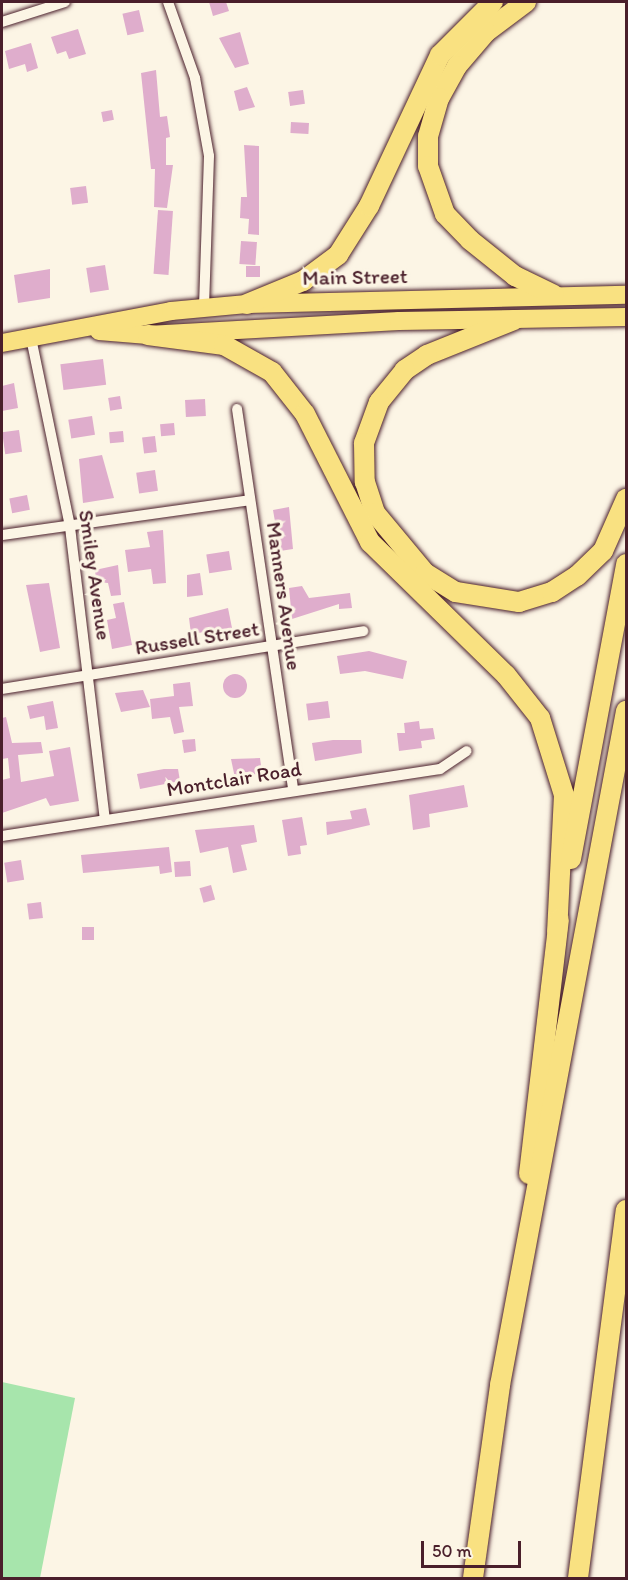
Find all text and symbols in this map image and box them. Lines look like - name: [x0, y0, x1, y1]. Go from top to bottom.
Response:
- street label: Main Street: [302, 263, 408, 291]
- street label: Smiley Avenue: [73, 508, 117, 642]
- street label: Manners Avenue: [261, 521, 307, 671]
- street label: Russell Street: [133, 616, 261, 660]
- street label: Montclair Road: [165, 756, 303, 802]
- scale bar: [424, 1529, 524, 1567]
- text: 50 m: [432, 1540, 472, 1562]

